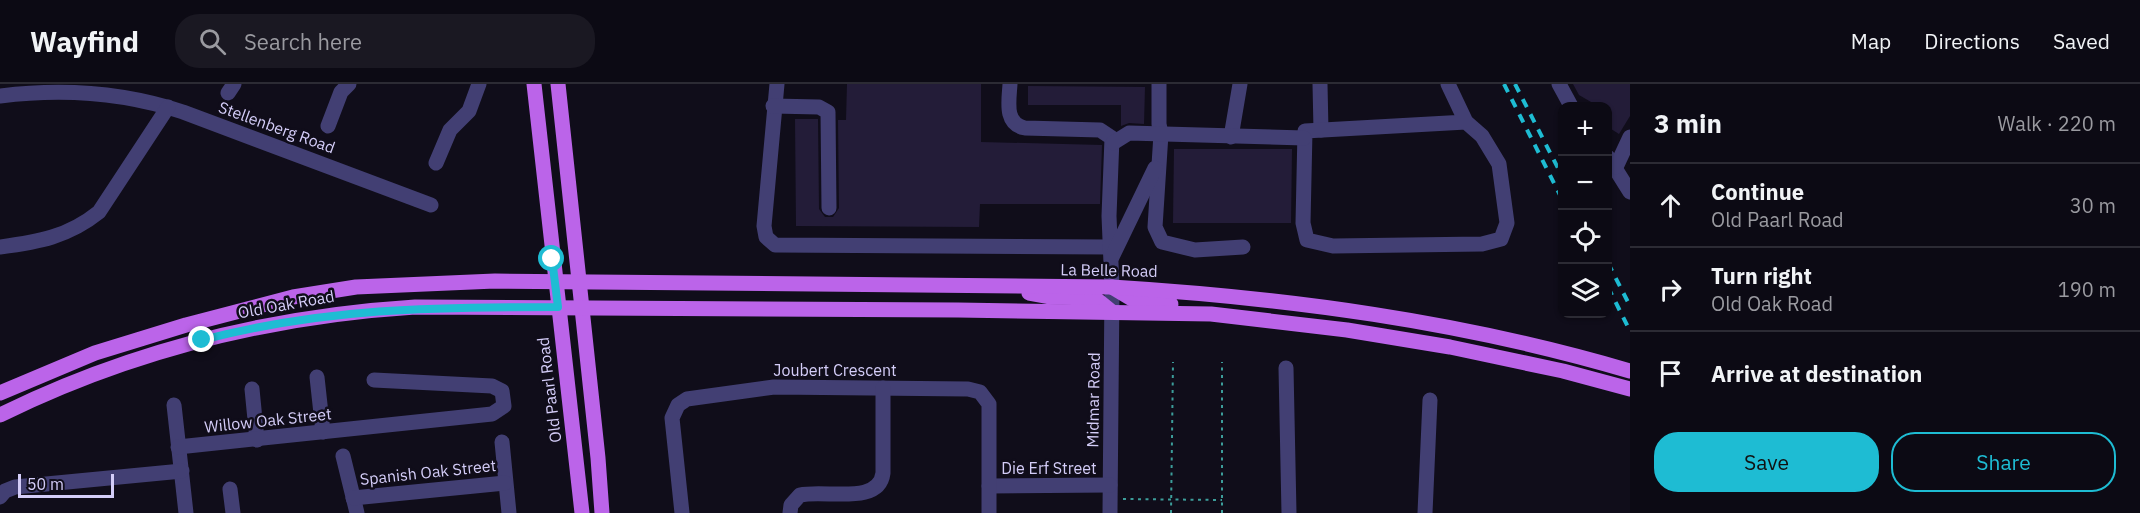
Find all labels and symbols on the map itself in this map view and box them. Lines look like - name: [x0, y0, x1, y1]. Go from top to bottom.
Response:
- street label: Stellenberg Road: [216, 97, 338, 157]
- route start: [538, 245, 564, 271]
- street label: La Belle Road: [1060, 259, 1158, 281]
- street label: Old Oak Road: [236, 286, 336, 322]
- route end: [188, 326, 214, 352]
- street label: Old Paarl Road: [533, 336, 565, 444]
- street label: Midmar Road: [1082, 352, 1104, 448]
- street label: Joubert Crescent: [773, 360, 897, 380]
- street label: Willow Oak Street: [203, 403, 333, 437]
- street label: Spanish Oak Street: [359, 455, 497, 489]
- street label: Die Erf Street: [1001, 458, 1097, 478]
- scale bar: [18, 471, 114, 498]

